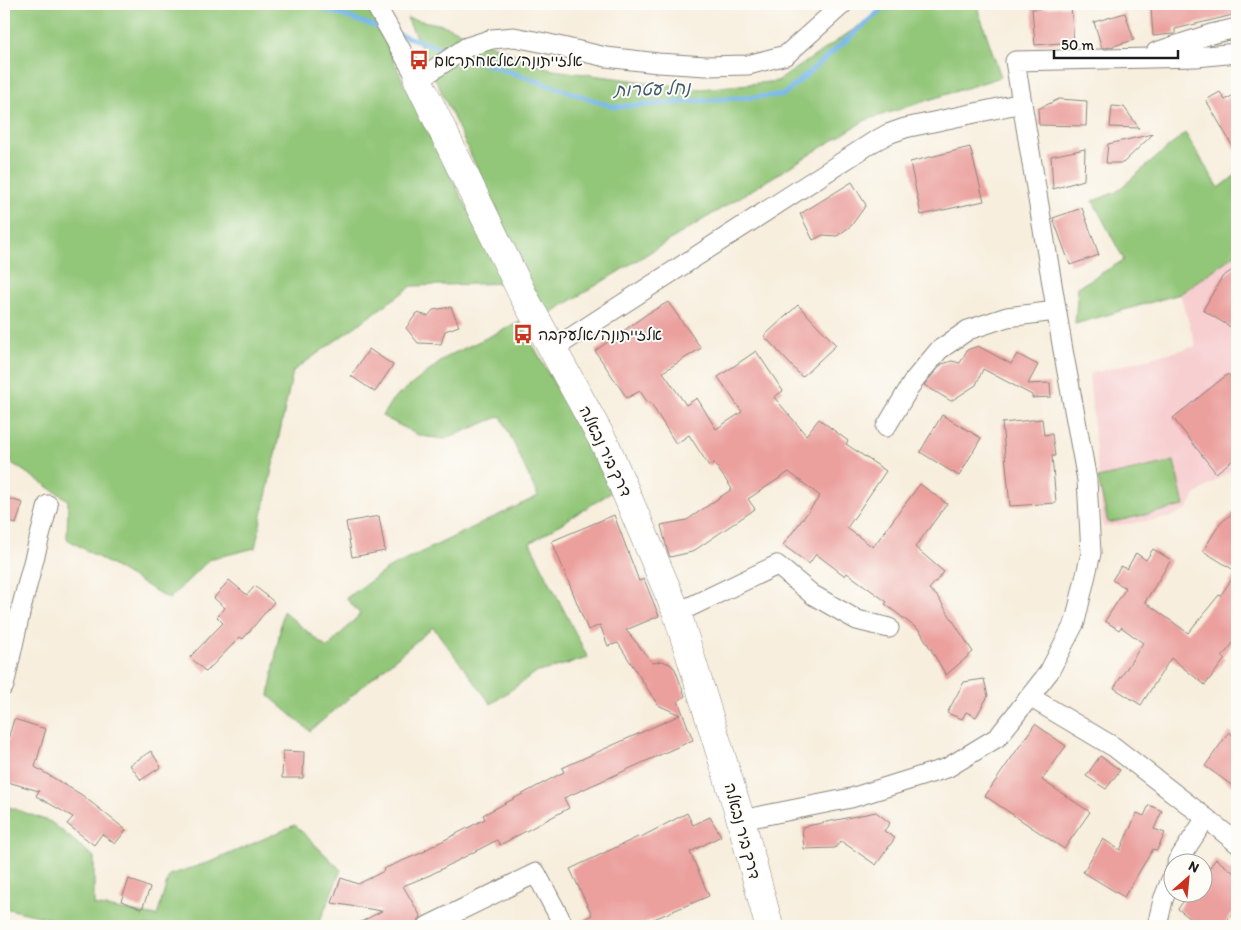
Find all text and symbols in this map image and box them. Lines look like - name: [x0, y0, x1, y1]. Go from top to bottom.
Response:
- scale bar: [1054, 28, 1177, 60]
- text: 50 m: [1061, 36, 1094, 54]
- bus stop icon: אלזייתונה/אלאחתראם: [408, 49, 430, 71]
- place label: אלזייתונה/אלאחתראם: [434, 51, 583, 70]
- water label: נחל עטרות: [611, 77, 692, 101]
- bus stop icon: אלזייתונה/אלעקבה: [512, 323, 534, 345]
- place label: אלזייתונה/אלעקבה: [538, 325, 662, 344]
- street label: דרך ביר נבאלה: [575, 403, 636, 500]
- street label: דרך ביר נבאלה: [721, 781, 764, 881]
- north arrow: [1164, 852, 1214, 902]
- text: N: [1186, 857, 1202, 877]

